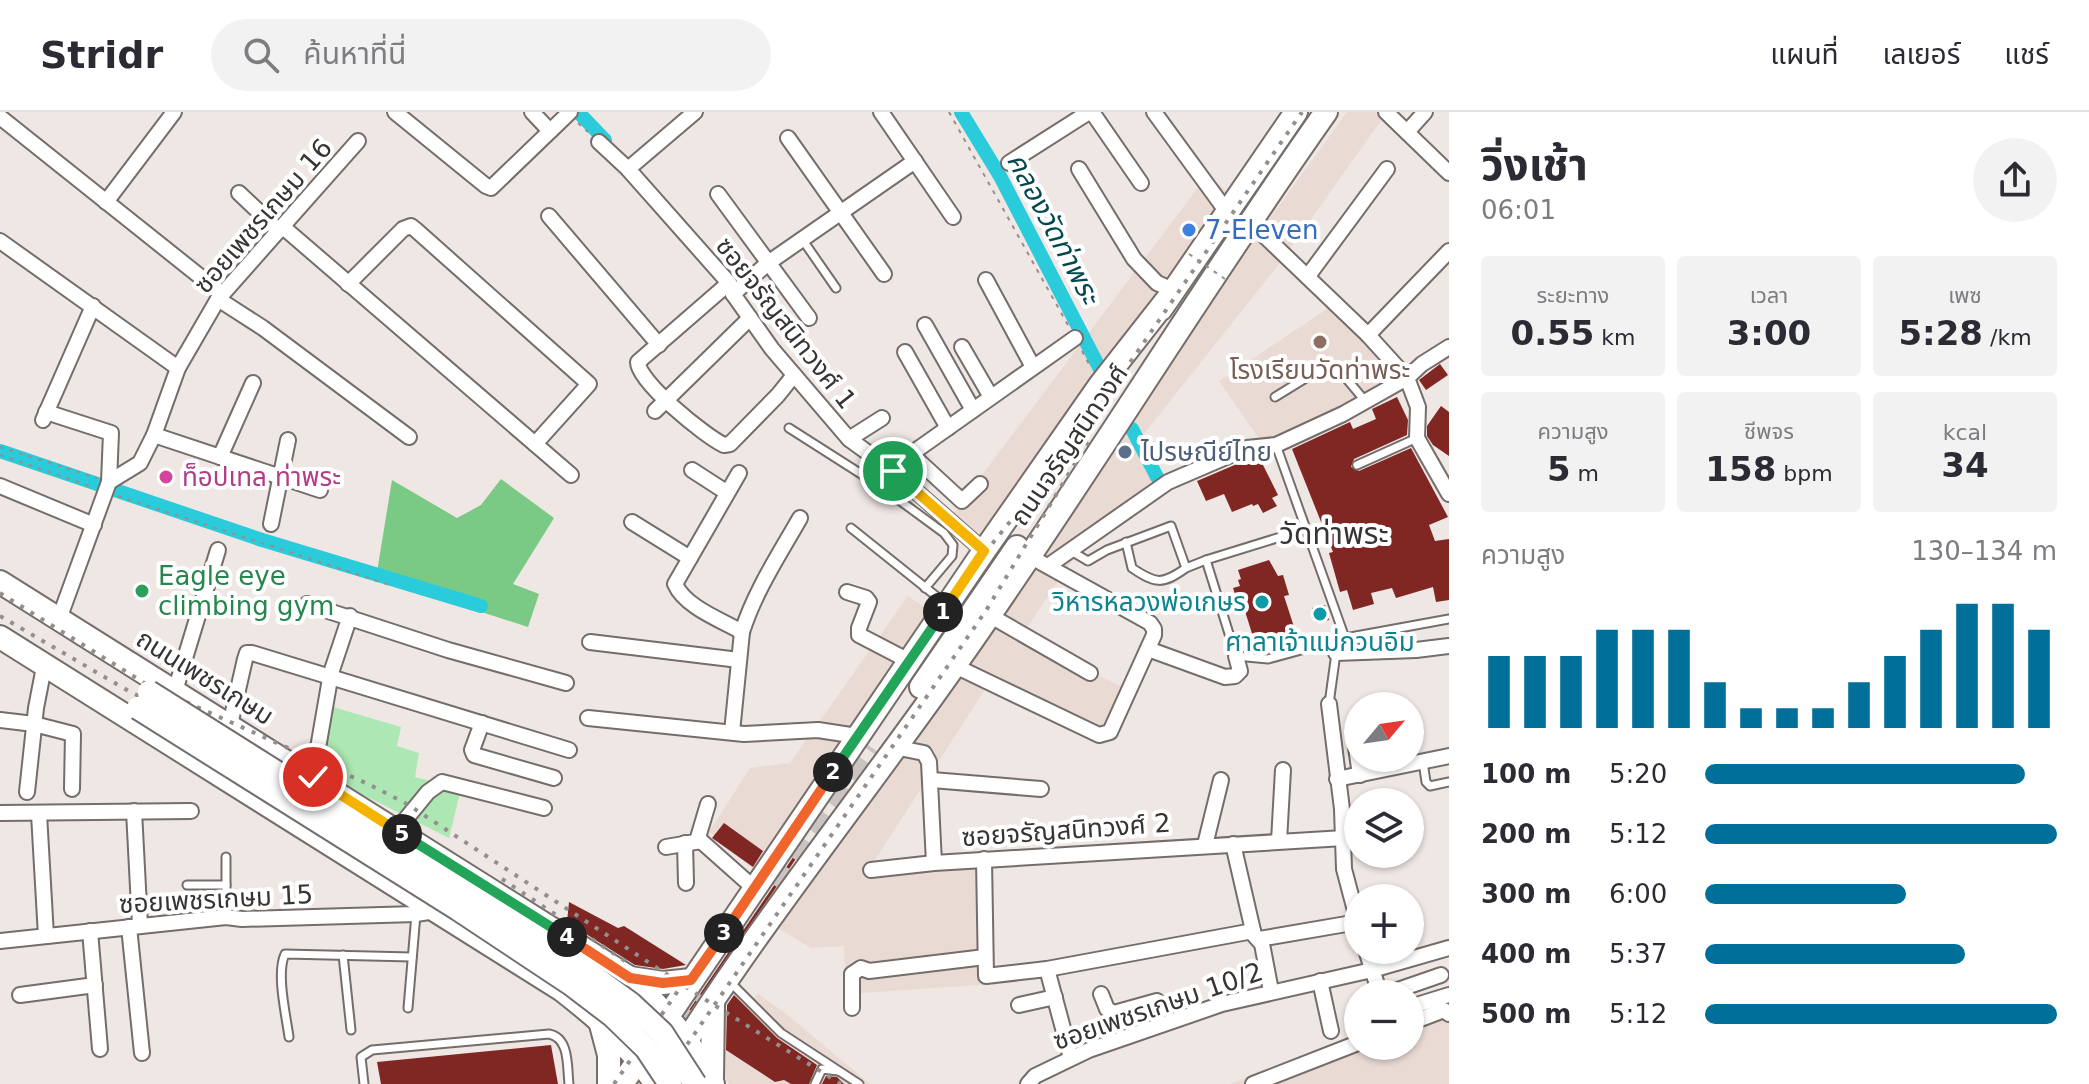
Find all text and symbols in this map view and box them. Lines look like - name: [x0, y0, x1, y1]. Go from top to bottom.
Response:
- search box: [211, 19, 771, 91]
- text: Stridr: [40, 33, 163, 77]
- icon: search: [239, 33, 283, 77]
- text: ค้นหาที่นี่: [303, 36, 407, 71]
- text: แผนที่: [1770, 38, 1839, 71]
- text: เลเยอร์: [1883, 38, 1960, 71]
- text: แชร์: [2004, 38, 2049, 71]
- street label: ซอยเพชรเกษม 16: [188, 133, 338, 299]
- button: share: [1973, 138, 2057, 222]
- text: วิ่งเช้า: [1481, 139, 1588, 190]
- water label: คลองวัดท่าพระ: [1000, 147, 1108, 312]
- text: 06:01: [1481, 195, 1556, 225]
- place label: 7-Eleven: [1205, 215, 1318, 245]
- marker: 7-Eleven: [1180, 221, 1198, 239]
- street label: ซอยจรัญสนิทวงศ์ 1: [710, 231, 862, 415]
- text: ระยะทาง: [1537, 283, 1609, 308]
- text: เวลา: [1750, 283, 1788, 308]
- text: เพซ: [1948, 283, 1982, 308]
- text: 0.55: [1510, 313, 1594, 353]
- text: 3:00: [1727, 313, 1811, 353]
- text: 5:28: [1898, 313, 1983, 353]
- text: km: [1594, 325, 1636, 350]
- text: /km: [1983, 325, 2032, 350]
- marker: โรงเรียนวัดท่าพระ: [1311, 333, 1329, 351]
- place label: โรงเรียนวัดท่าพระ: [1230, 355, 1410, 385]
- street label: ถนนจรัญสนิทวงศ์: [1004, 359, 1134, 531]
- text: ความสูง: [1537, 419, 1609, 444]
- text: ชีพจร: [1744, 419, 1794, 444]
- text: kcal: [1943, 420, 1987, 445]
- pin: [859, 437, 927, 505]
- place label: ไปรษณีย์ไทย: [1140, 437, 1272, 467]
- marker: ไปรษณีย์ไทย: [1116, 443, 1134, 461]
- text: 34: [1941, 445, 1989, 485]
- icon: arrive: [871, 449, 915, 493]
- text: 5: [1547, 449, 1571, 489]
- text: 158: [1705, 449, 1776, 489]
- text: m: [1571, 461, 1599, 486]
- text: bpm: [1776, 461, 1833, 486]
- place label: ท็อปเทล ท่าพระ: [182, 462, 341, 492]
- marker: ท็อปเทล ท่าพระ: [157, 468, 175, 486]
- district label: วัดท่าพระ: [1279, 516, 1389, 551]
- text: 130–134 m: [1911, 536, 2057, 566]
- text: ความสูง: [1481, 540, 1565, 570]
- place label: Eagle eye climbing gym: [158, 561, 334, 621]
- marker: Eagle eye climbing gym: [133, 582, 151, 600]
- place label: วิหารหลวงพ่อเกษร: [1051, 587, 1246, 617]
- pin: 1: [923, 592, 963, 632]
- marker: วิหารหลวงพ่อเกษร: [1253, 593, 1271, 611]
- text: 1: [935, 599, 951, 624]
- marker: ศาลาเจ้าแม่กวนอิม: [1311, 605, 1329, 623]
- street label: ถนนเพชรเกษม: [131, 623, 279, 731]
- place label: ศาลาเจ้าแม่กวนอิม: [1225, 627, 1415, 657]
- north arrow: [1344, 692, 1424, 772]
- map controls: [1344, 692, 1424, 1060]
- pin: [279, 743, 347, 811]
- pin: 2: [813, 752, 853, 792]
- icon: check: [291, 755, 335, 799]
- text: 2: [825, 759, 841, 784]
- text: 100 m: [1481, 759, 1571, 789]
- text: 5:20: [1609, 759, 1667, 789]
- button: layers: [1344, 788, 1424, 868]
- street label: ซอยจรัญสนิทวงศ์ 2: [960, 808, 1172, 852]
- pin: 5: [382, 814, 422, 854]
- text: 200 m: [1481, 819, 1571, 849]
- text: 5:12: [1609, 819, 1667, 849]
- text: 5: [394, 821, 410, 846]
- street label: ซอยเพชรเกษม 15: [118, 879, 314, 919]
- text: 300 m: [1481, 879, 1571, 909]
- text: 6:00: [1609, 879, 1667, 909]
- button: +: [1344, 884, 1424, 964]
- pin: 3: [704, 913, 744, 953]
- pin: 4: [547, 917, 587, 957]
- text: 3: [716, 920, 732, 945]
- text: 4: [559, 924, 575, 949]
- text: 400 m: [1481, 939, 1571, 969]
- text: 5:37: [1609, 939, 1667, 969]
- street label: ซอยเพชรเกษม 10/2: [1049, 956, 1267, 1056]
- button: −: [1344, 980, 1424, 1060]
- text: 500 m: [1481, 999, 1571, 1029]
- text: 5:12: [1609, 999, 1667, 1029]

